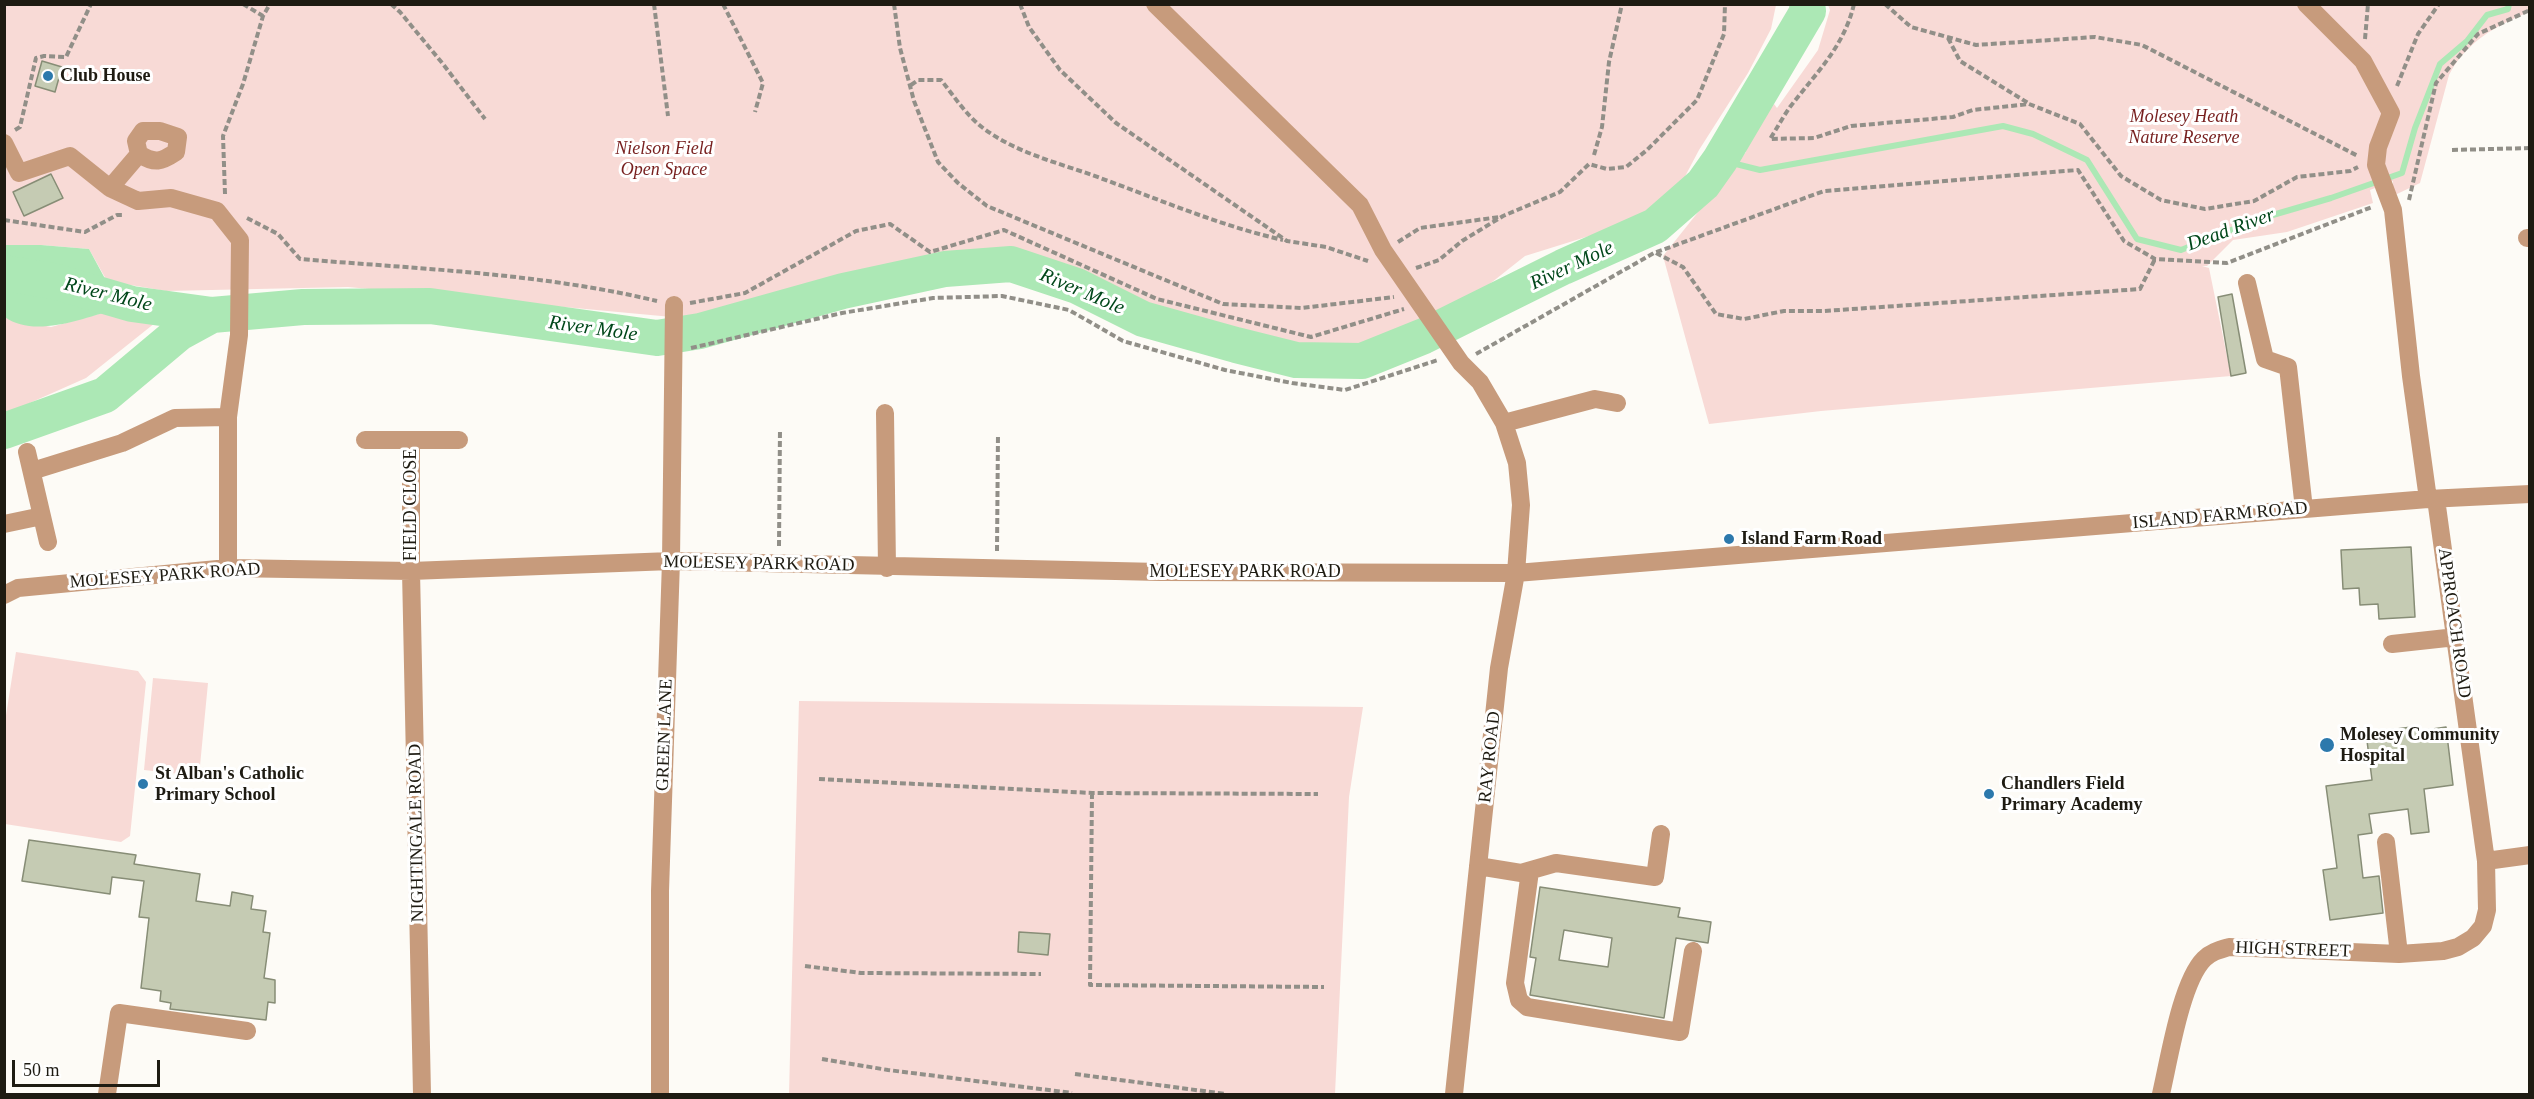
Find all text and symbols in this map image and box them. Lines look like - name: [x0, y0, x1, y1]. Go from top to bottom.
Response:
- place label: Club House: [60, 65, 151, 87]
- marker: Club House: [41, 69, 55, 83]
- park label: Molesey Heath Nature Reserve: [2129, 106, 2239, 148]
- park label: Nielson Field Open Space: [615, 138, 713, 180]
- water label: Dead River: [2184, 203, 2278, 257]
- water label: River Mole: [1526, 236, 1618, 296]
- water label: River Mole: [1036, 263, 1128, 321]
- water label: River Mole: [62, 273, 154, 317]
- water label: River Mole: [547, 311, 639, 347]
- street label: FIELD CLOSE: [400, 449, 422, 561]
- street label: ISLAND FARM ROAD: [2132, 498, 2308, 534]
- place label: Island Farm Road: [1741, 528, 1882, 550]
- marker: Island Farm Road: [1722, 532, 1736, 546]
- street label: APPROACH ROAD: [2433, 546, 2475, 700]
- street label: MOLESEY PARK ROAD: [663, 552, 855, 576]
- street label: MOLESEY PARK ROAD: [69, 559, 261, 593]
- street label: MOLESEY PARK ROAD: [1149, 561, 1341, 583]
- street label: GREEN LANE: [652, 678, 678, 792]
- street label: RAY ROAD: [1474, 710, 1506, 804]
- place label: Molesey Community Hospital: [2340, 724, 2499, 766]
- marker: Molesey Community Hospital: [2318, 736, 2336, 754]
- street label: NIGHTINGALE ROAD: [405, 744, 429, 922]
- place label: St Alban's Catholic Primary School: [155, 763, 304, 806]
- place label: Chandlers Field Primary Academy: [2001, 773, 2142, 816]
- marker: St Alban's Catholic Primary School: [136, 777, 150, 791]
- marker: Chandlers Field Primary Academy: [1982, 787, 1996, 801]
- street label: HIGH STREET: [2235, 937, 2351, 963]
- scale bar: [15, 1048, 164, 1086]
- text: 50 m: [23, 1060, 60, 1080]

